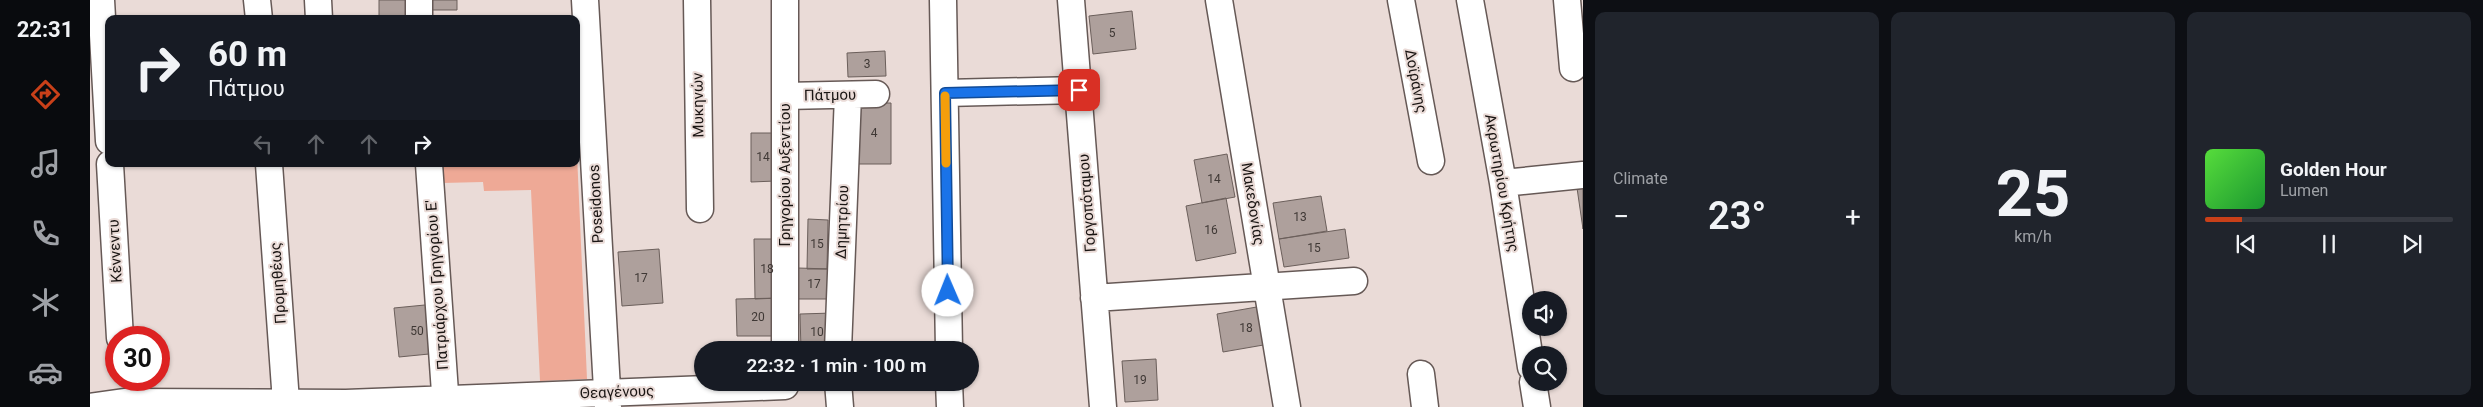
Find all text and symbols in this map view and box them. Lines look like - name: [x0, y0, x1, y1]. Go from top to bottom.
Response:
- text: 22:31: [17, 17, 73, 42]
- house number: 5: [1109, 26, 1116, 40]
- text: 60 m: [208, 34, 287, 75]
- icon: right: [125, 35, 190, 100]
- street label: Δοϊράνης: [1401, 48, 1431, 114]
- house number: 3: [864, 57, 870, 71]
- pin: [1058, 69, 1100, 111]
- street label: Μυκηνών: [688, 72, 708, 138]
- text: Πάτμου: [208, 76, 285, 101]
- icon: arrive: [1065, 76, 1093, 104]
- icon: directions: [28, 77, 63, 112]
- street label: Πάτμου: [804, 86, 856, 104]
- street label: Γρηγορίου Αυξεντίου: [776, 103, 794, 247]
- street label: Ακρωτηρίου Κρήτης: [1481, 113, 1523, 253]
- house number: 4: [871, 126, 878, 140]
- icon: left: [249, 130, 277, 158]
- icon: ahead: [302, 130, 330, 158]
- icon: ahead: [355, 130, 383, 158]
- icon: right: [408, 130, 436, 158]
- icon: music: [28, 146, 63, 181]
- house number: 14: [756, 150, 770, 164]
- street label: Γοργοπόταμου: [1075, 153, 1099, 253]
- text: 25: [1996, 156, 2070, 232]
- text: Golden Hour: [2280, 158, 2387, 181]
- street label: Μακεδονίας: [1238, 161, 1268, 247]
- street label: Poseidonos: [585, 164, 607, 244]
- text: Climate: [1613, 169, 1668, 188]
- house number: 14: [1207, 172, 1221, 186]
- text: Lumen: [2280, 181, 2328, 200]
- street label: Δημητρίου: [832, 185, 852, 259]
- text: 23°: [1708, 194, 1766, 238]
- street label: Πατριάρχου Γρηγορίου E': [422, 199, 452, 371]
- text: −: [1613, 200, 1629, 233]
- text: +: [1845, 200, 1861, 233]
- house number: 13: [1293, 210, 1307, 224]
- icon: phone: [28, 216, 63, 251]
- street label: Κέννεντυ: [104, 219, 126, 283]
- house number: 16: [1204, 223, 1218, 237]
- text: km/h: [2014, 227, 2052, 246]
- icon: previous: [2232, 230, 2260, 258]
- icon: pause: [2315, 230, 2343, 258]
- icon: next: [2398, 230, 2426, 258]
- house number: 15: [810, 237, 824, 251]
- house number: 15: [1307, 241, 1321, 255]
- street label: Προμηθέως: [266, 242, 290, 324]
- house number: 18: [760, 262, 774, 276]
- position arrow: [921, 264, 973, 316]
- house number: 17: [634, 271, 648, 285]
- house number: 17: [807, 277, 821, 291]
- icon: climate: [28, 285, 63, 320]
- map controls: [1522, 291, 1567, 391]
- button: sound: [1522, 291, 1567, 336]
- house number: 20: [751, 310, 765, 324]
- house number: 18: [1239, 321, 1253, 335]
- house number: 50: [410, 324, 424, 338]
- house number: 10: [810, 325, 824, 339]
- speed limit sign: 30: [105, 326, 170, 391]
- button: search: [1522, 346, 1567, 391]
- text: 22:32 · 1 min · 100 m: [746, 354, 927, 377]
- icon: car: [28, 355, 63, 390]
- house number: 19: [1133, 373, 1147, 387]
- street label: Θεαγένους: [580, 382, 654, 402]

